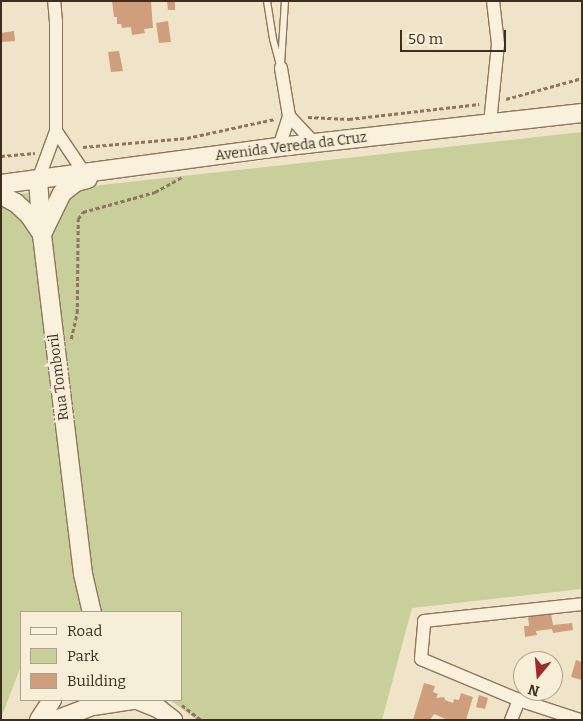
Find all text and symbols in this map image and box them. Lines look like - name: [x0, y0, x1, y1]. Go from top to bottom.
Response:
- scale bar: [403, 20, 509, 52]
- text: 50 m: [408, 30, 443, 48]
- street label: Avenida Vereda da Cruz: [214, 129, 368, 165]
- street label: Rua Tomboril: [45, 333, 73, 421]
- legend: [20, 611, 182, 701]
- text: Road: [67, 622, 102, 640]
- text: Park: [67, 647, 99, 665]
- north arrow: [513, 651, 563, 701]
- text: Building: [67, 672, 126, 690]
- text: N: [526, 680, 541, 700]

